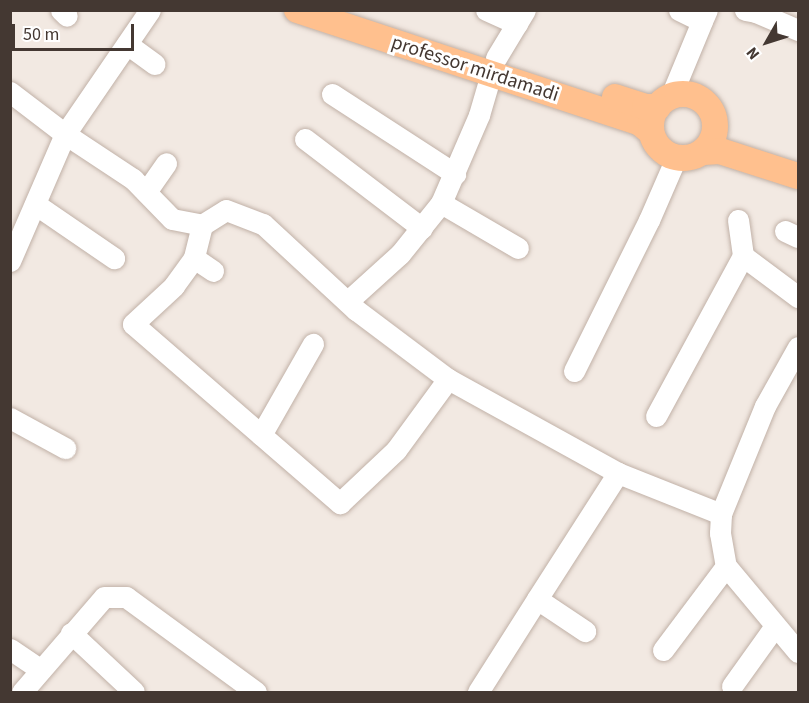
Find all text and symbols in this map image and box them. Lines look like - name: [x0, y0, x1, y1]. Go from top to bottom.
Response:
- scale bar: [15, 12, 136, 50]
- north arrow: [737, 12, 797, 72]
- text: 50 m: [23, 22, 59, 47]
- street label: professor mirdamadi: [388, 31, 562, 107]
- text: N: [741, 42, 765, 64]

